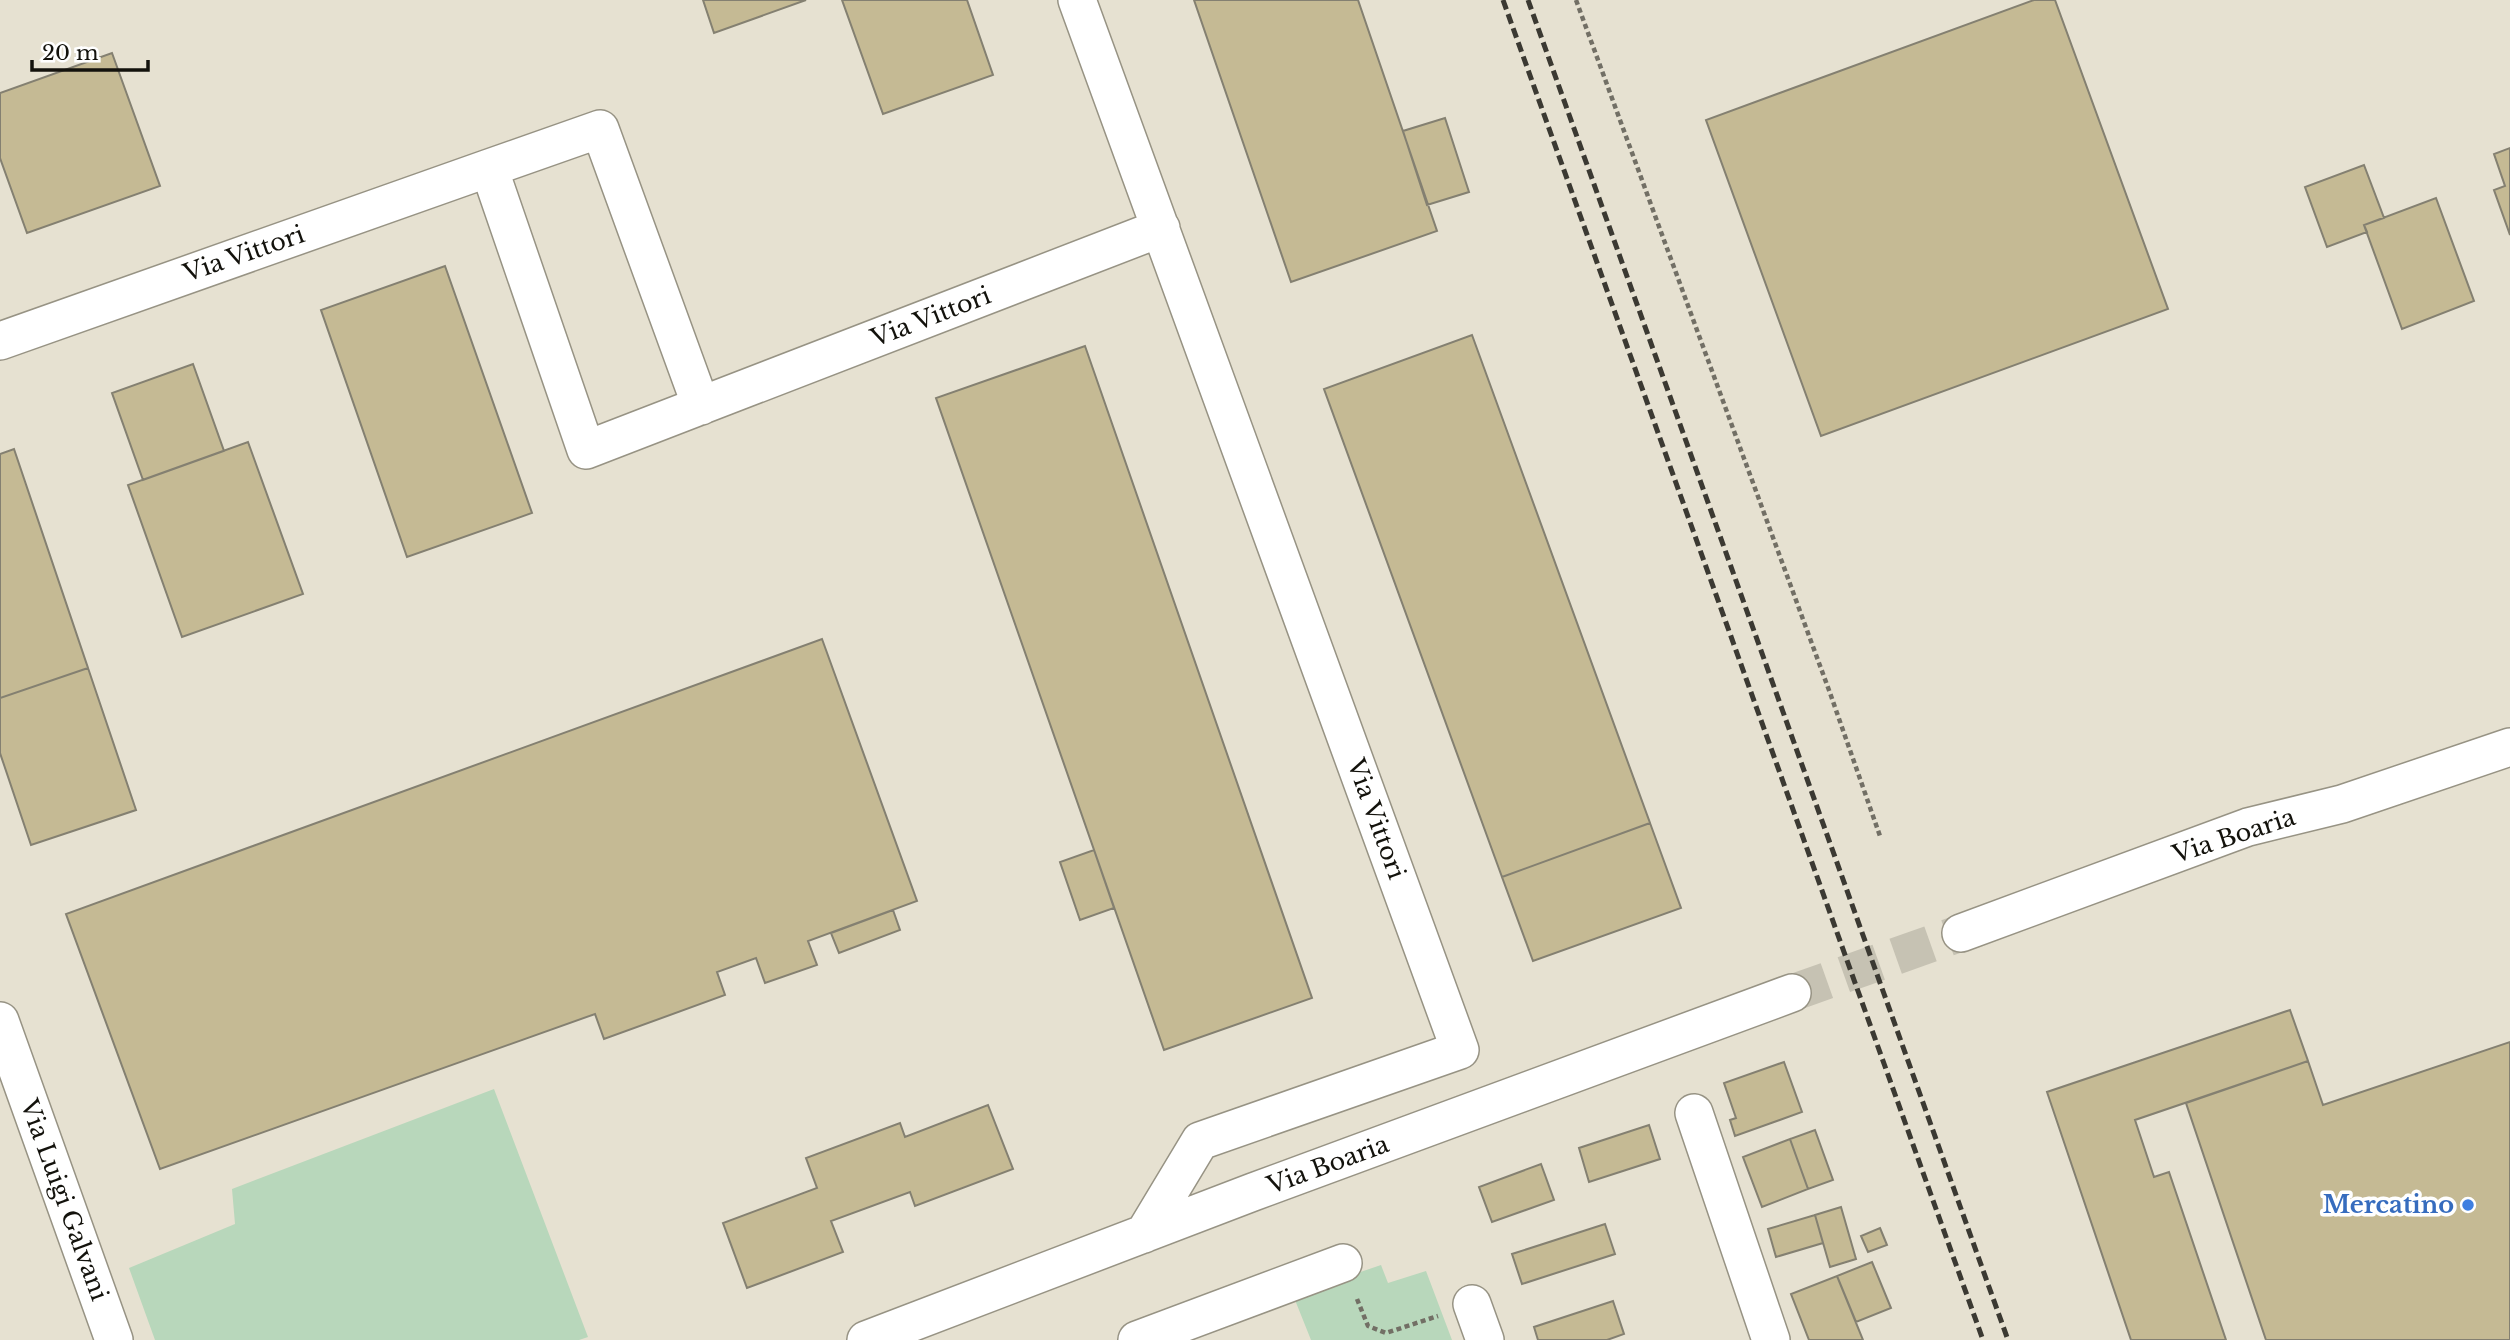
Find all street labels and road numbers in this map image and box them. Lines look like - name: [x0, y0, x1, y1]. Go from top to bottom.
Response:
- street label: Via Vittori: [179, 219, 308, 288]
- street label: Via Vittori: [866, 280, 995, 353]
- street label: Via Vittori: [1341, 754, 1412, 883]
- street label: Via Boaria: [2168, 802, 2299, 869]
- street label: Via Luigi Galvani: [14, 1094, 114, 1304]
- street label: Via Boaria: [1262, 1129, 1393, 1200]

